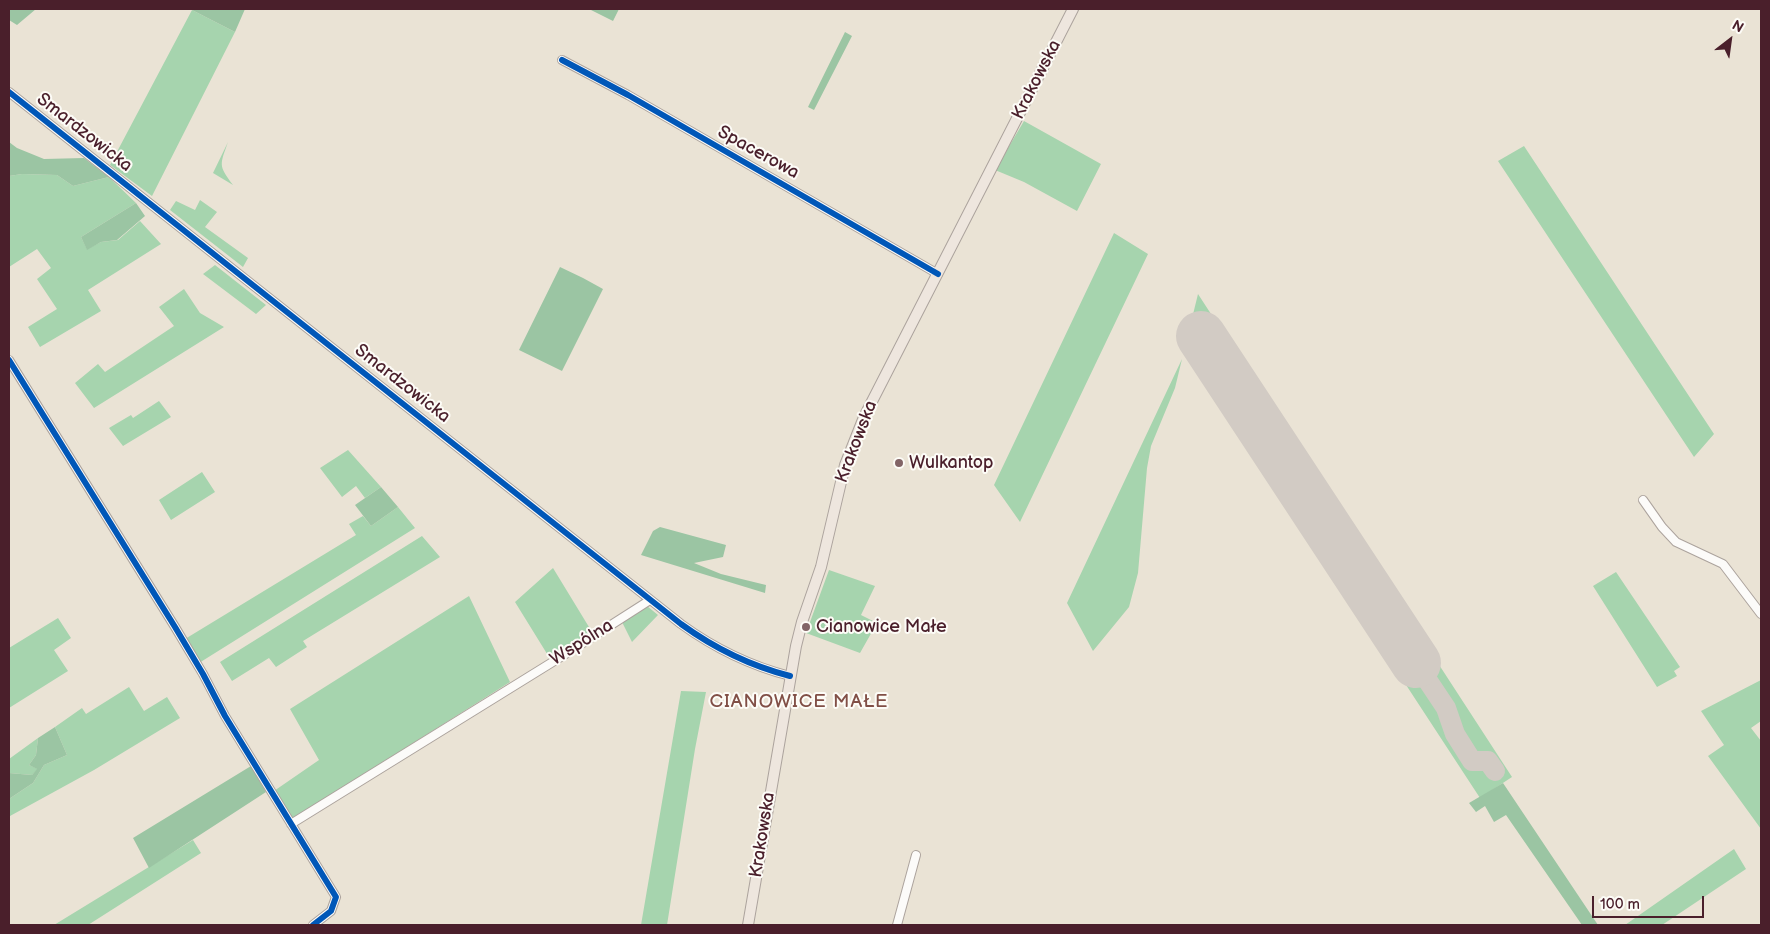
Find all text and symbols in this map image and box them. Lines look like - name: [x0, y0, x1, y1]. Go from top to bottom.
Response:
- north arrow: [1705, 15, 1755, 65]
- text: N: [1729, 17, 1747, 37]
- street label: Krakowska: [1008, 37, 1066, 123]
- street label: Smardzowicka: [32, 89, 136, 177]
- street label: Spacerowa: [713, 122, 803, 184]
- street label: Smardzowicka: [350, 340, 454, 428]
- street label: Krakowska: [831, 398, 883, 486]
- place label: Wulkantop: [909, 452, 993, 474]
- marker: Wulkantop: [893, 457, 905, 469]
- street label: Wspólna: [546, 615, 618, 671]
- place label: Cianowice Małe: [816, 616, 947, 638]
- marker: Cianowice Małe: [800, 621, 812, 633]
- district label: CIANOWICE MAŁE: [708, 691, 890, 713]
- street label: Krakowska: [746, 791, 780, 879]
- scale bar: [1595, 886, 1708, 918]
- text: 100 m: [1600, 895, 1640, 914]

